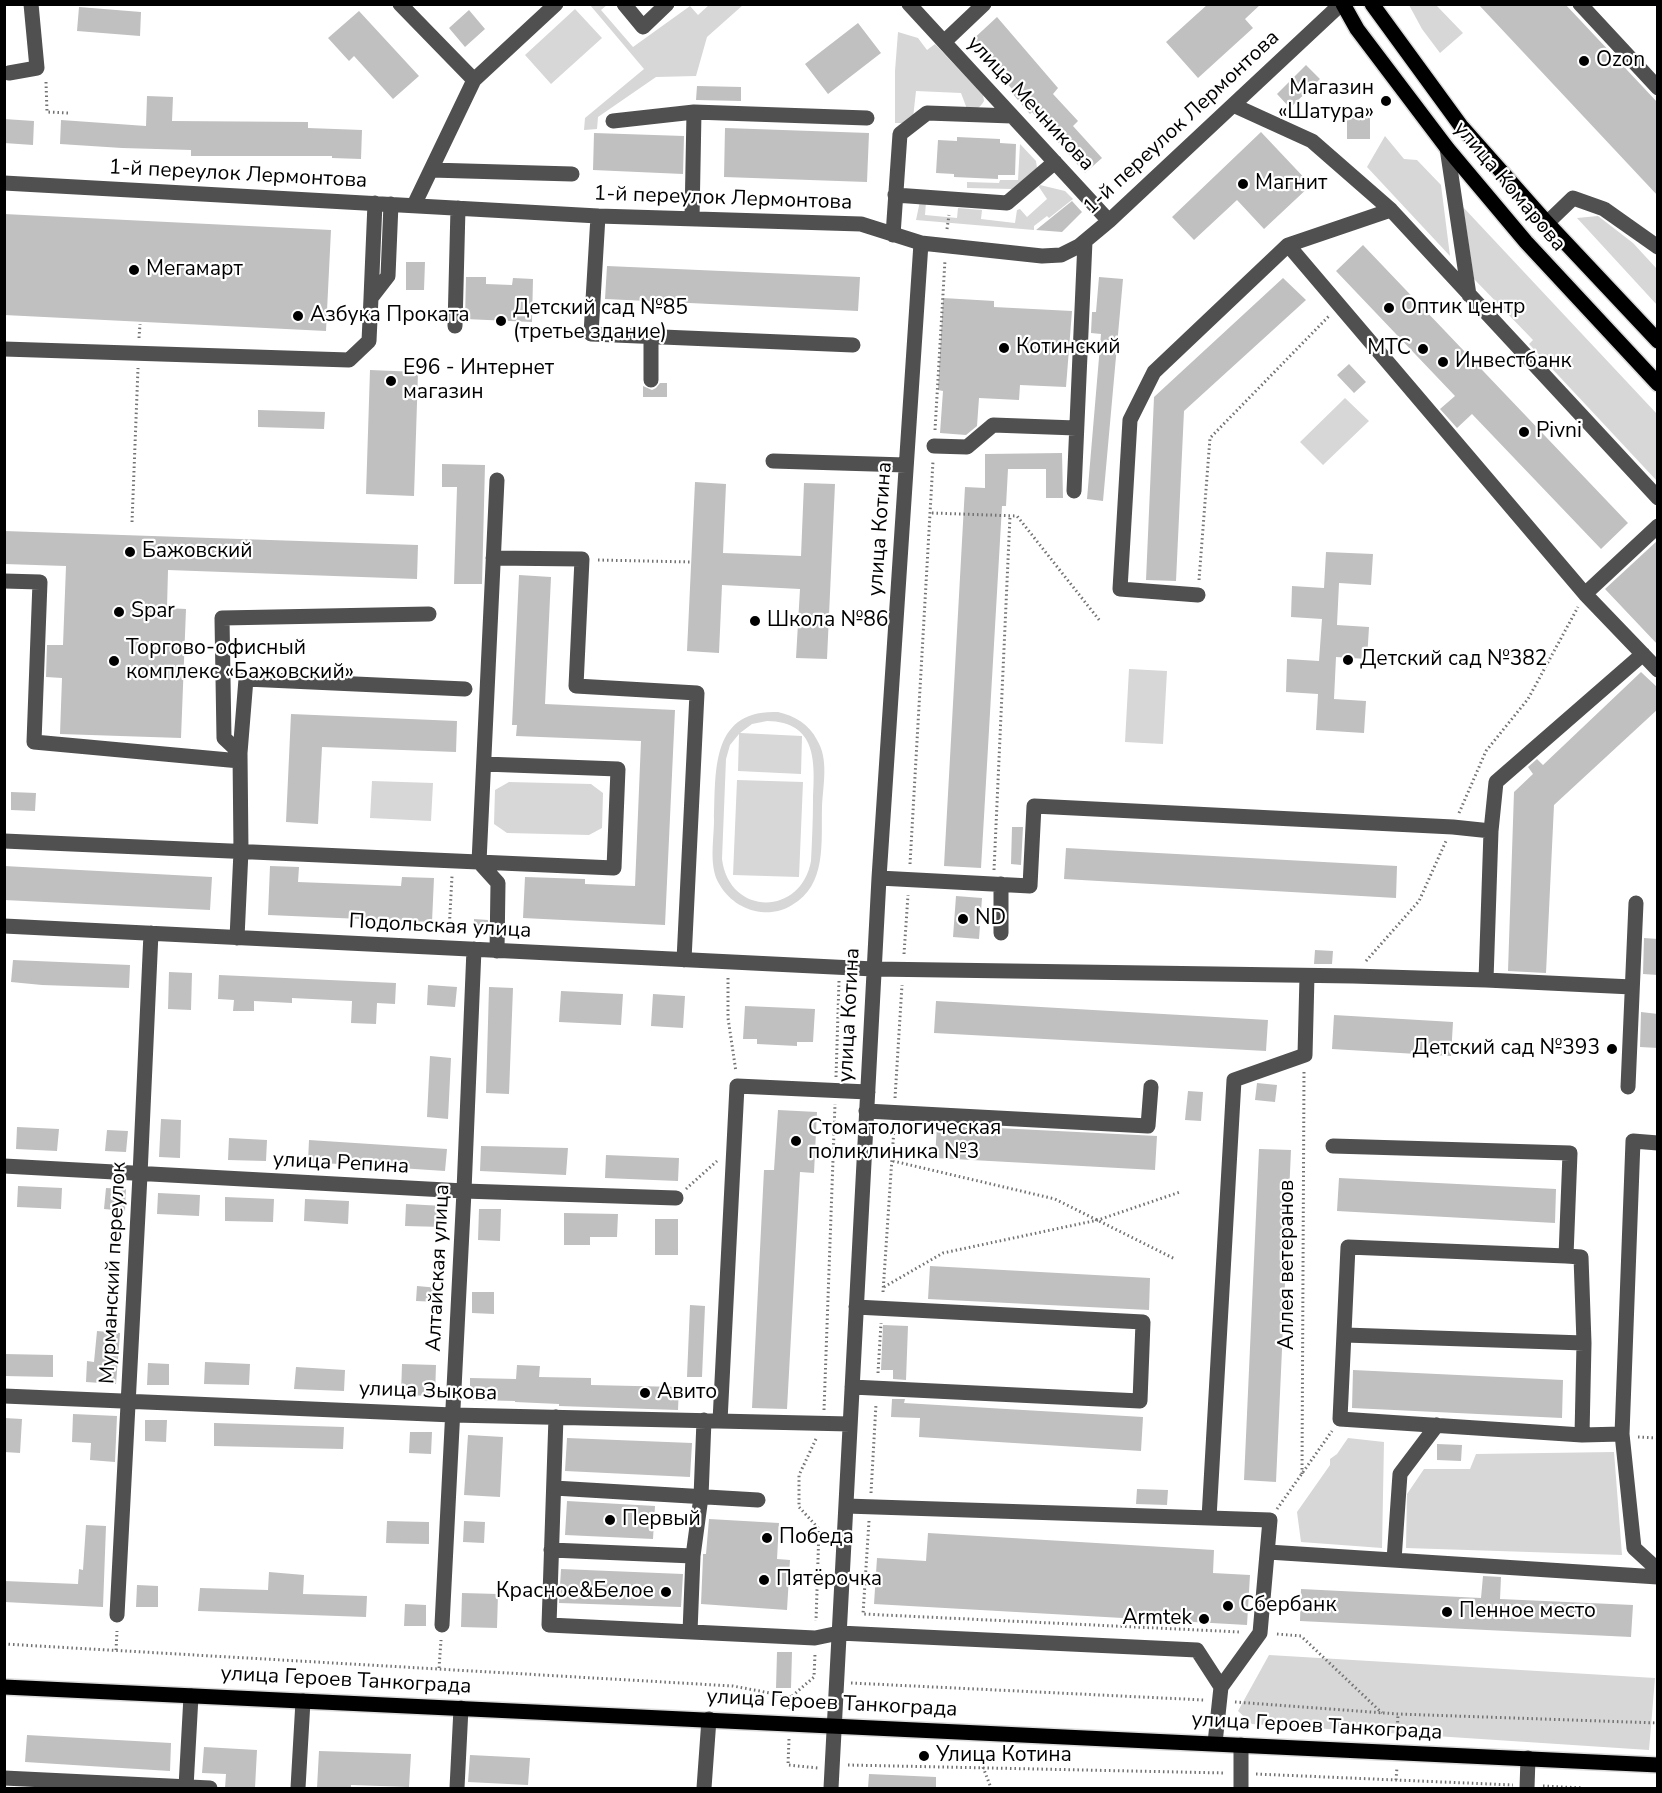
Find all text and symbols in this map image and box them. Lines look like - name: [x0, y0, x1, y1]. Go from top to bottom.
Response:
- street label: 1-й переулок Лермонтова: [1079, 26, 1285, 220]
- street label: улица Мечникова: [961, 31, 1099, 177]
- place label: Ozon: [1596, 48, 1645, 74]
- marker: Ozon: [1577, 54, 1591, 68]
- place label: Магазин «Шатура»: [1278, 76, 1374, 126]
- marker: Магазин «Шатура»: [1379, 94, 1393, 108]
- street label: улица Комарова: [1447, 117, 1571, 257]
- street label: 1-й переулок Лермонтова: [108, 156, 368, 194]
- place label: Магнит: [1255, 171, 1327, 197]
- marker: Магнит: [1236, 177, 1250, 191]
- street label: 1-й переулок Лермонтова: [593, 182, 853, 216]
- place label: Мегамарт: [146, 257, 243, 283]
- marker: Мегамарт: [127, 263, 141, 277]
- place label: Оптик центр: [1401, 295, 1525, 321]
- place label: Детский сад №85 (третье здание): [513, 296, 688, 346]
- marker: Оптик центр: [1382, 301, 1396, 315]
- place label: Азбука Проката: [310, 303, 469, 329]
- marker: Азбука Проката: [291, 309, 305, 323]
- marker: Детский сад №85 (третье здание): [494, 314, 508, 328]
- place label: Котинский: [1016, 335, 1121, 361]
- place label: МТС: [1367, 336, 1411, 362]
- marker: Котинский: [997, 341, 1011, 355]
- marker: МТС: [1416, 342, 1430, 356]
- place label: Инвестбанк: [1455, 349, 1572, 375]
- marker: Инвестбанк: [1436, 355, 1450, 369]
- place label: Е96 - Интернет магазин: [403, 356, 554, 406]
- marker: Е96 - Интернет магазин: [384, 374, 398, 388]
- place label: Pivni: [1536, 419, 1582, 445]
- marker: Pivni: [1517, 425, 1531, 439]
- street label: улица Котина: [864, 461, 898, 597]
- place label: Бажовский: [142, 539, 253, 565]
- marker: Бажовский: [123, 545, 137, 559]
- place label: Spar: [131, 599, 175, 625]
- marker: Spar: [112, 605, 126, 619]
- place label: Школа №86: [767, 608, 888, 634]
- marker: Школа №86: [748, 614, 762, 628]
- place label: Торгово-офисный комплекс «Бажовский»: [126, 636, 354, 686]
- place label: Детский сад №382: [1360, 647, 1547, 673]
- marker: Детский сад №382: [1341, 653, 1355, 667]
- marker: Торгово-офисный комплекс «Бажовский»: [107, 654, 121, 668]
- place label: ND: [975, 906, 1006, 932]
- street label: Подольская улица: [348, 910, 532, 944]
- marker: ND: [956, 912, 970, 926]
- street label: улица Котина: [834, 947, 866, 1083]
- place label: Детский сад №393: [1413, 1036, 1600, 1062]
- marker: Детский сад №393: [1605, 1042, 1619, 1056]
- place label: Стоматологическая поликлиника №3: [808, 1116, 1001, 1166]
- marker: Стоматологическая поликлиника №3: [789, 1134, 803, 1148]
- street label: улица Репина: [272, 1148, 410, 1180]
- street label: Мурманский переулок: [96, 1161, 132, 1385]
- street label: Аллея ветеранов: [1275, 1180, 1301, 1350]
- street label: Алтайская улица: [422, 1184, 456, 1352]
- street label: улица Зыкова: [358, 1377, 498, 1407]
- place label: Авито: [657, 1380, 717, 1406]
- marker: Авито: [638, 1386, 652, 1400]
- place label: Первый: [622, 1507, 701, 1533]
- marker: Первый: [603, 1513, 617, 1527]
- place label: Победа: [779, 1525, 854, 1551]
- marker: Победа: [760, 1531, 774, 1545]
- place label: Пятёрочка: [776, 1567, 882, 1593]
- marker: Пятёрочка: [757, 1573, 771, 1587]
- place label: Красное&Белое: [496, 1579, 654, 1605]
- marker: Красное&Белое: [659, 1585, 673, 1599]
- place label: Сбербанк: [1240, 1593, 1336, 1619]
- marker: Сбербанк: [1221, 1599, 1235, 1613]
- place label: Пенное место: [1459, 1599, 1596, 1625]
- marker: Пенное место: [1440, 1605, 1454, 1619]
- place label: Armtek: [1122, 1606, 1192, 1632]
- marker: Armtek: [1197, 1612, 1211, 1626]
- street label: улица Героев Танкограда: [220, 1662, 472, 1700]
- street label: улица Героев Танкограда: [706, 1685, 958, 1723]
- street label: улица Героев Танкограда: [1191, 1708, 1443, 1746]
- place label: Улица Котина: [936, 1743, 1072, 1769]
- marker: Улица Котина: [917, 1749, 931, 1763]

